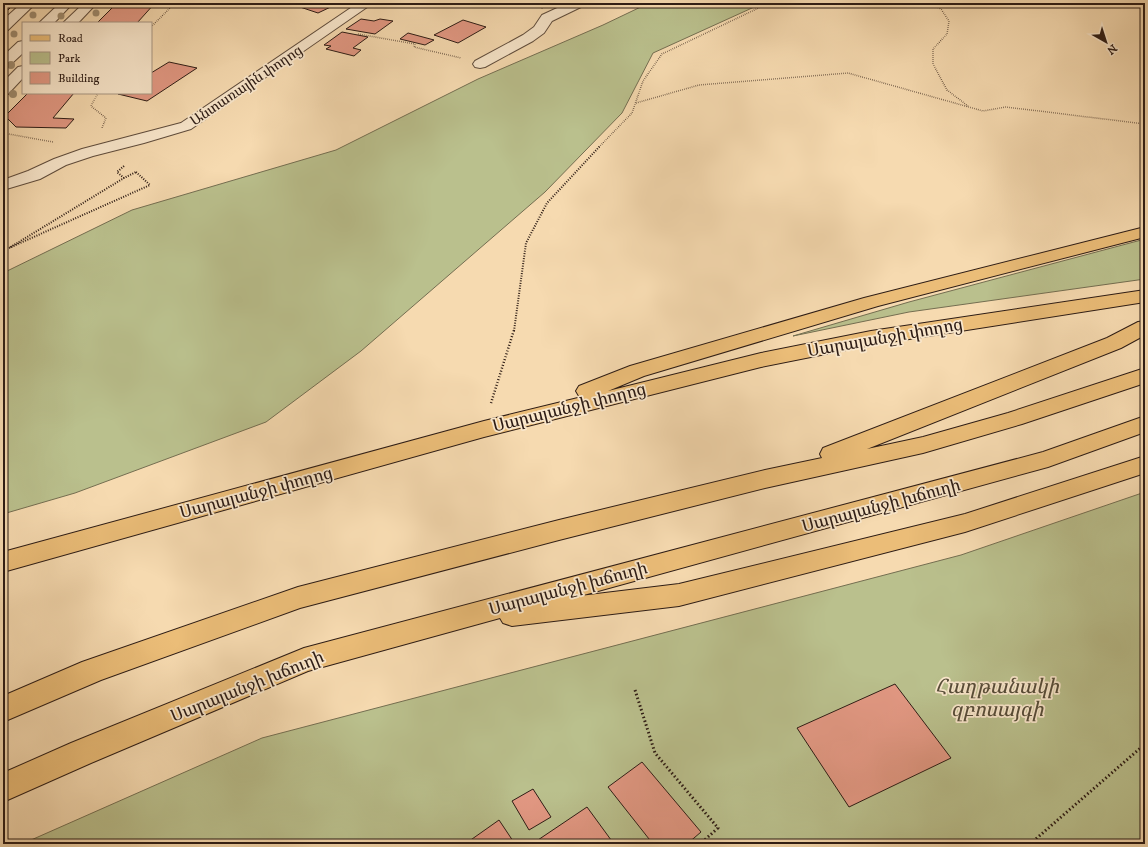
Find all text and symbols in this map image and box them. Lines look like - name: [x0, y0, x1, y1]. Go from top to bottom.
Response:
- legend: [22, 22, 152, 94]
- north arrow: [1086, 22, 1126, 62]
- text: Road: [58, 31, 83, 46]
- text: N: [1104, 41, 1120, 57]
- street label: Անտառային փողոց: [187, 42, 306, 130]
- text: Park: [58, 51, 80, 66]
- text: Building: [58, 71, 99, 86]
- street label: Սարալանջի փողոց: [806, 313, 965, 362]
- street label: Սարալանջի փողոց: [490, 378, 648, 438]
- street label: Սարալանջի փողոց: [177, 462, 335, 524]
- street label: Սարալանջի խճուղի: [800, 474, 963, 538]
- street label: Սարալանջի խճուղի: [487, 557, 650, 621]
- street label: Սարալանջի խճուղի: [168, 646, 327, 728]
- park label: Հաղթանակի զբոսայգի: [935, 675, 1059, 723]

